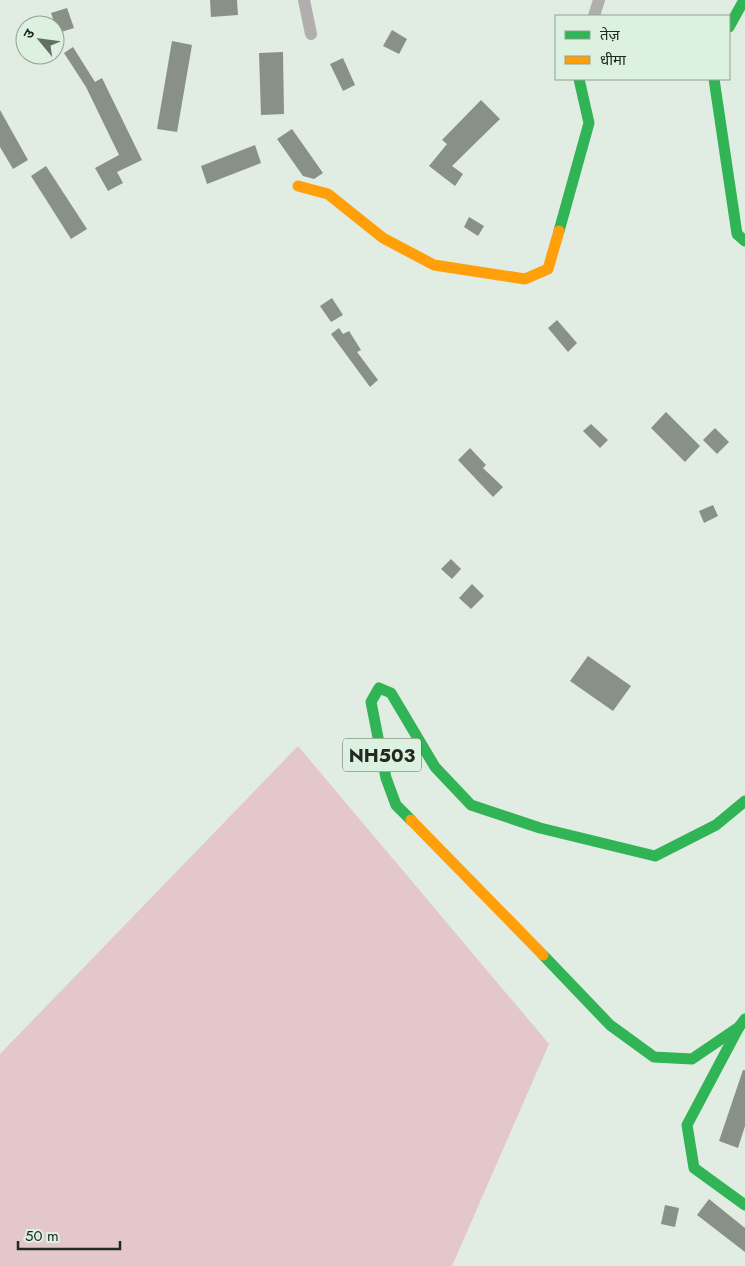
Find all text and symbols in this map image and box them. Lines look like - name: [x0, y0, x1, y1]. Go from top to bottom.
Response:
- north arrow: [15, 15, 65, 65]
- legend: [555, 15, 730, 80]
- text: तेज़: [600, 24, 621, 46]
- text: उ: [18, 25, 40, 42]
- text: धीमा: [600, 49, 627, 71]
- road number: NH503: [343, 738, 421, 772]
- scale bar: [18, 1218, 120, 1250]
- text: 50 m: [25, 1225, 59, 1247]

